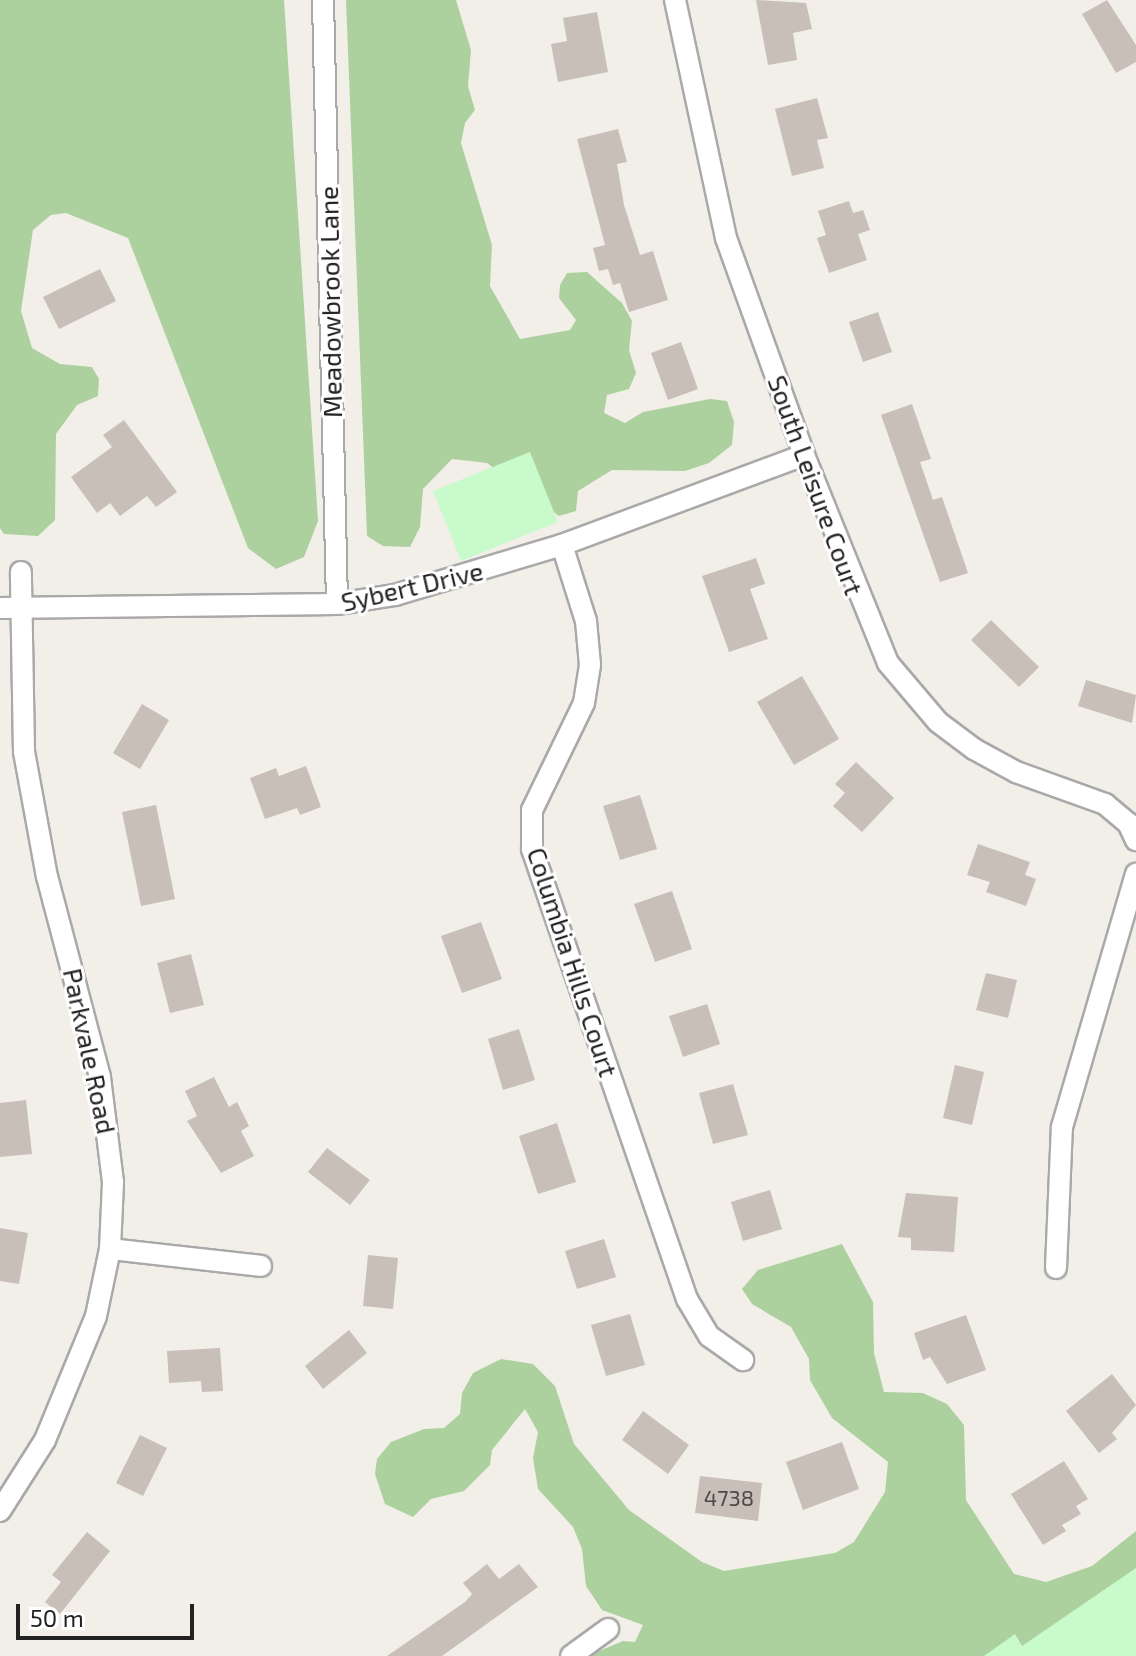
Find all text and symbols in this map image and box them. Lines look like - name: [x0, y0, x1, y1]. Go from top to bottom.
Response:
- street label: Meadowbrook Lane: [312, 186, 348, 418]
- street label: South Leisure Court: [762, 371, 870, 599]
- street label: Sybert Drive: [338, 555, 486, 617]
- street label: Columbia Hills Court: [521, 843, 625, 1081]
- street label: Parkvale Road: [57, 965, 123, 1137]
- house number: 4738: [704, 1485, 754, 1511]
- scale bar: [20, 1588, 198, 1638]
- text: 50 m: [30, 1603, 84, 1632]

